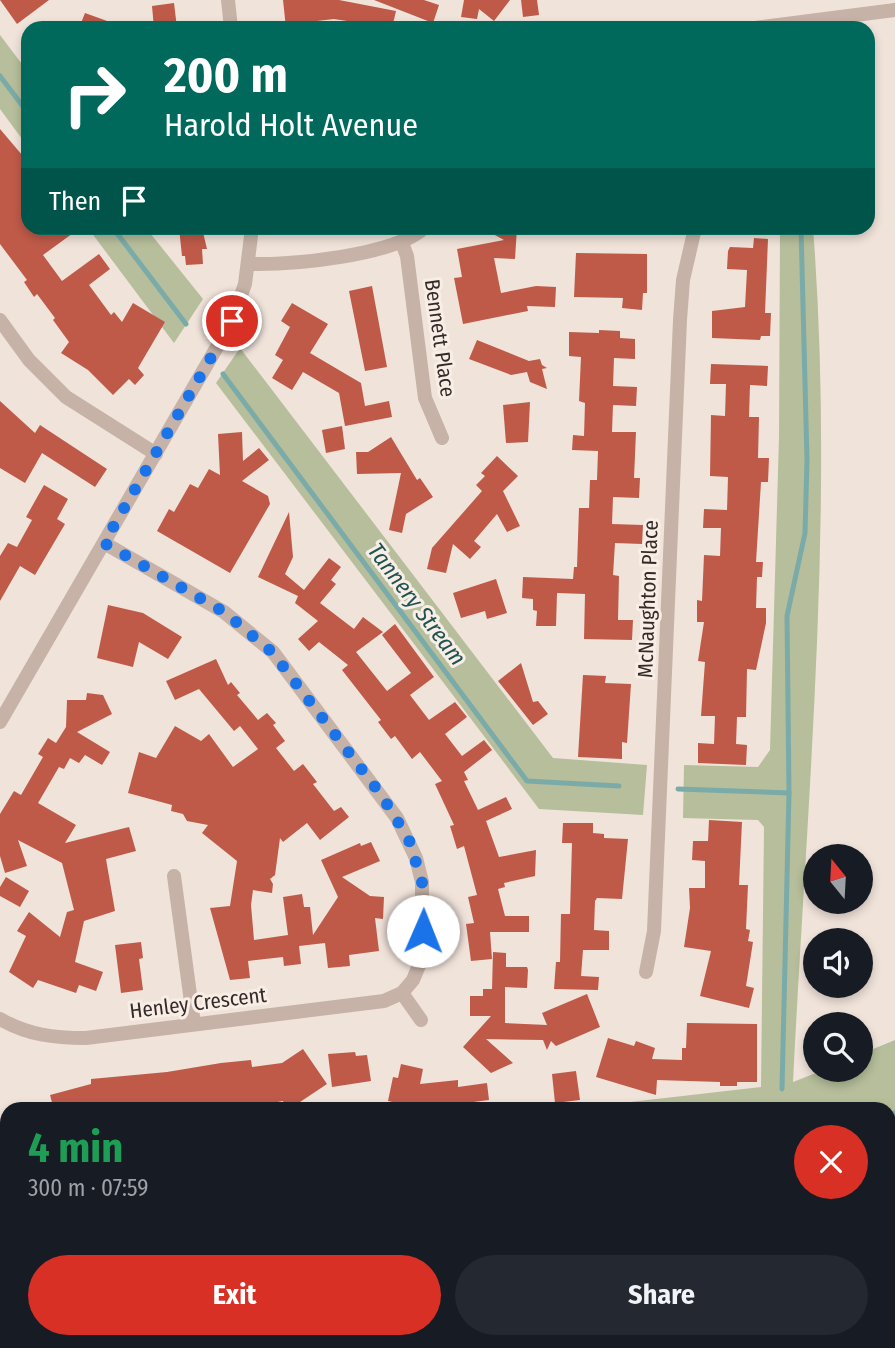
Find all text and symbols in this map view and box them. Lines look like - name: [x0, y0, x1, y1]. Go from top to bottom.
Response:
- text: 200 m: [164, 46, 288, 105]
- icon: right: [49, 49, 140, 140]
- text: Harold Holt Avenue: [164, 106, 418, 144]
- icon: arrive: [115, 182, 153, 220]
- text: Then: [49, 186, 101, 217]
- street label: Bennett Place: [419, 278, 461, 398]
- pin: [202, 291, 262, 351]
- icon: arrive: [213, 302, 251, 340]
- street label: McNaughton Place: [632, 520, 664, 678]
- water label: Tannery Stream: [362, 537, 472, 671]
- north arrow: [803, 844, 873, 914]
- map controls: [803, 844, 873, 1082]
- position arrow: [386, 894, 460, 968]
- button: sound: [803, 928, 873, 998]
- street label: Henley Crescent: [128, 982, 268, 1024]
- button: search: [803, 1012, 873, 1082]
- text: 4 min: [28, 1123, 123, 1173]
- button: close: [794, 1125, 868, 1199]
- text: 300 m · 07:59: [28, 1174, 148, 1202]
- button: Exit: [28, 1255, 441, 1335]
- button: Share: [455, 1255, 868, 1335]

